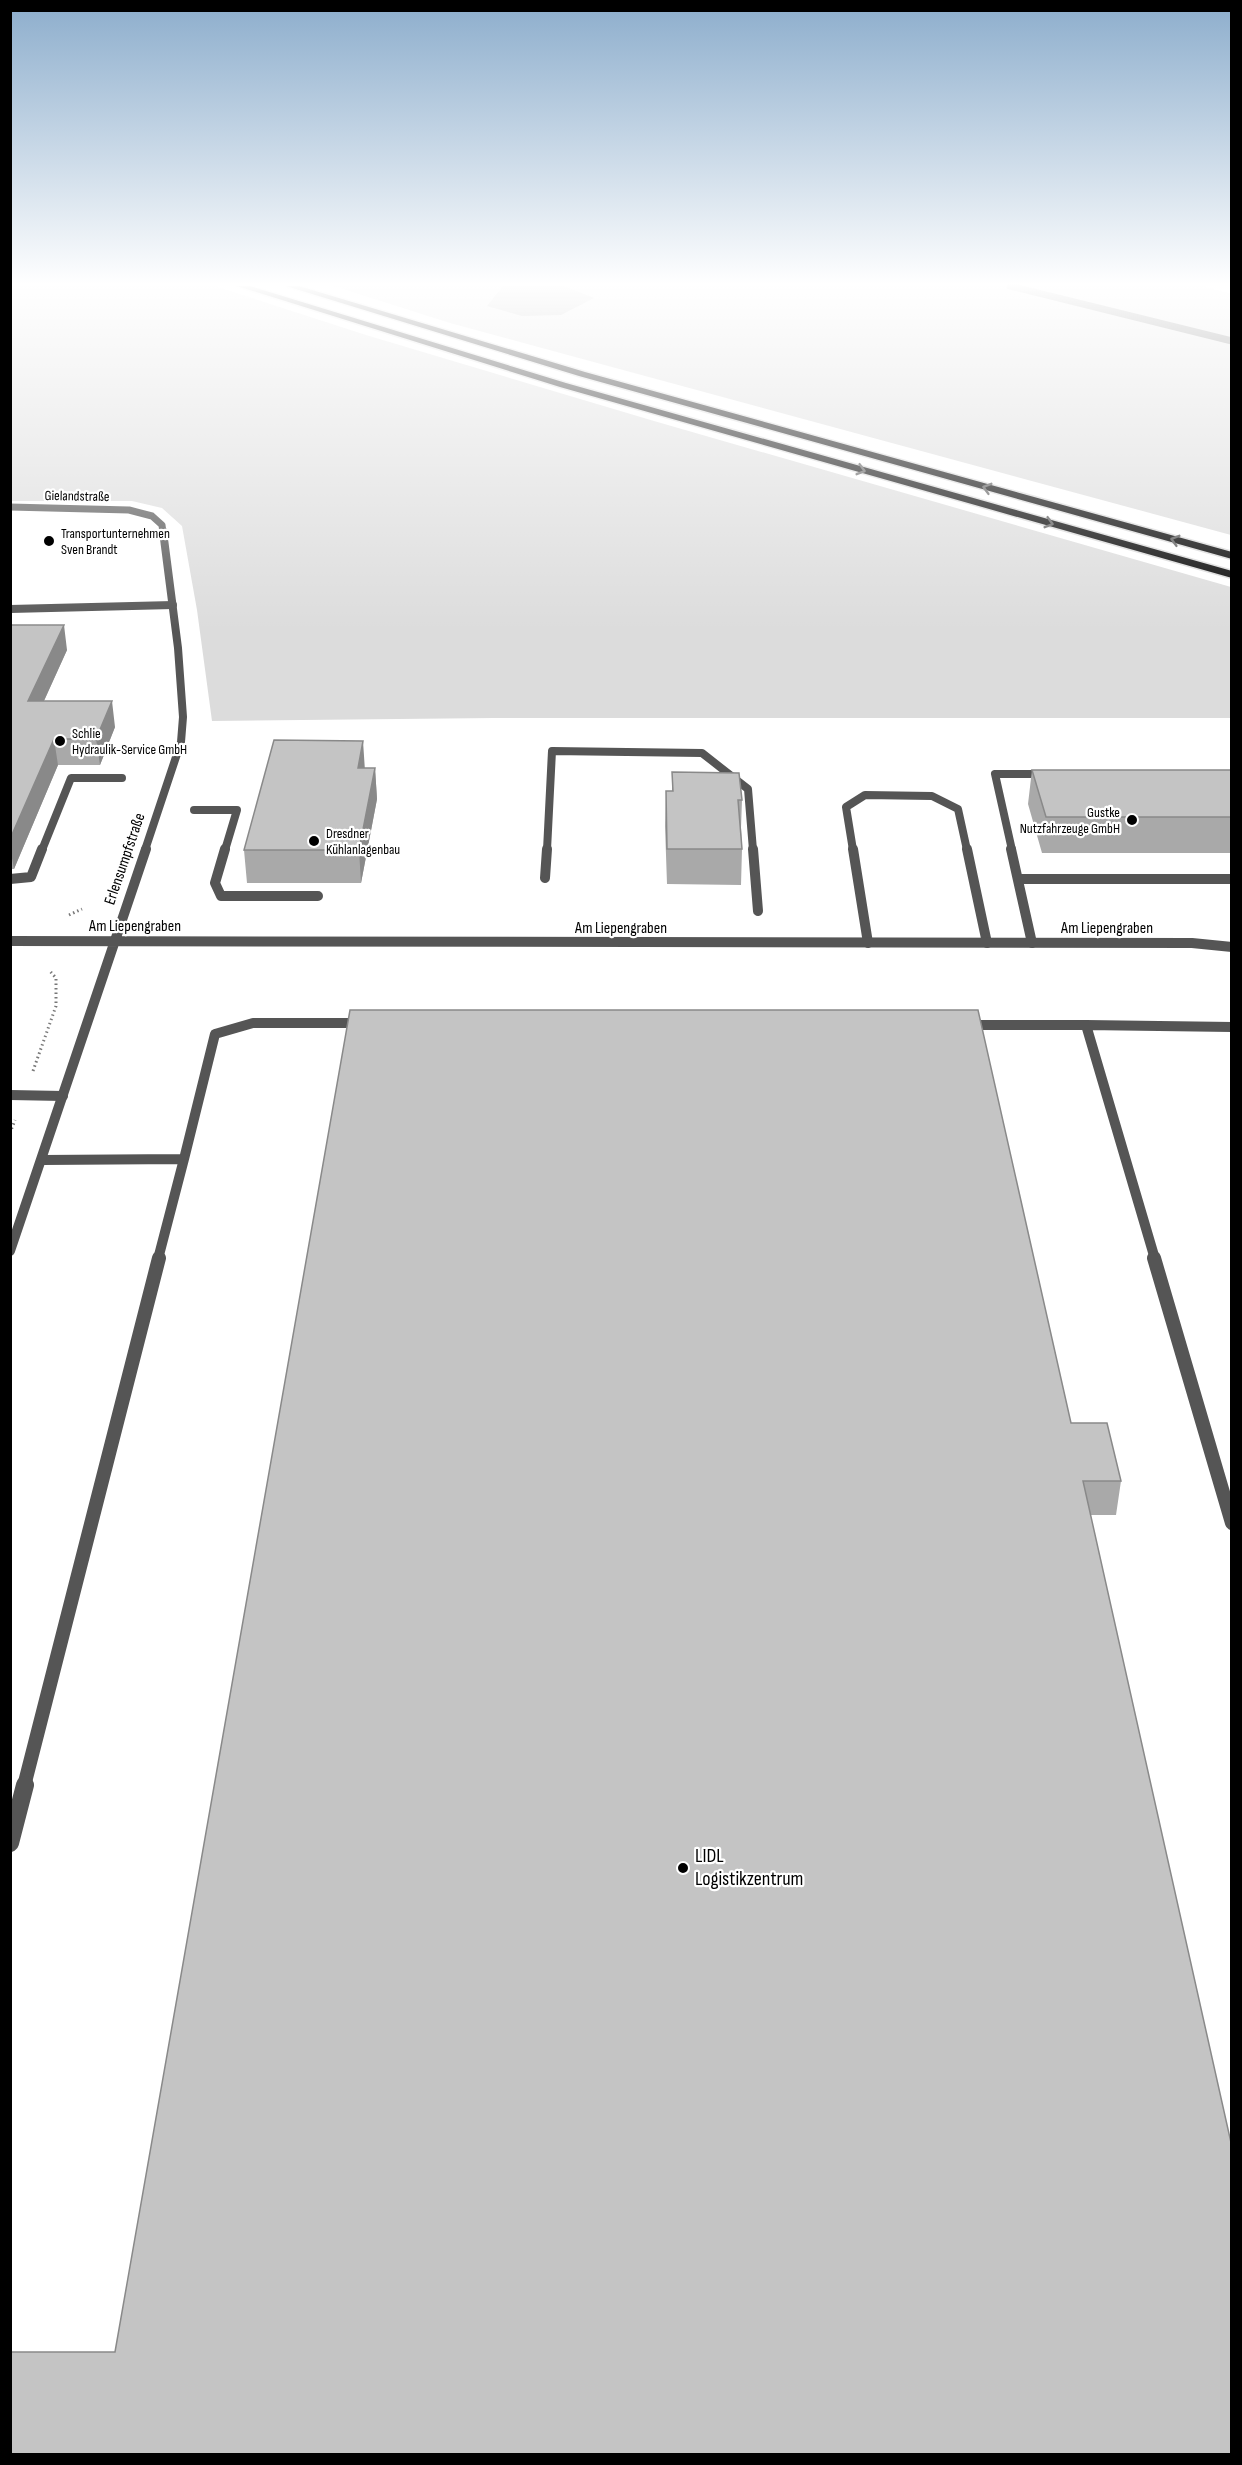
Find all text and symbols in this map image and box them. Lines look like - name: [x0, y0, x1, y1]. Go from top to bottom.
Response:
- one-way arrow: [855, 463, 866, 475]
- one-way arrow: [982, 483, 993, 495]
- street label: Gielandstraße: [44, 487, 110, 505]
- one-way arrow: [1043, 516, 1054, 528]
- place label: Transportunternehmen Sven Brandt: [61, 525, 170, 558]
- marker: Transportunternehmen Sven Brandt: [42, 534, 56, 548]
- one-way arrow: [1170, 535, 1181, 547]
- place label: Schlie Hydraulik-Service GmbH: [72, 725, 187, 758]
- marker: Schlie Hydraulik-Service GmbH: [53, 734, 67, 748]
- place label: Gustke Nutzfahrzeuge GmbH: [1020, 804, 1120, 837]
- street label: Erlensumpfstraße: [100, 811, 150, 907]
- marker: Gustke Nutzfahrzeuge GmbH: [1125, 813, 1139, 827]
- place label: Dresdner Kühlanlagenbau: [326, 825, 400, 858]
- marker: Dresdner Kühlanlagenbau: [307, 834, 321, 848]
- street label: Am Liepengraben: [88, 917, 181, 936]
- street label: Am Liepengraben: [574, 919, 667, 938]
- street label: Am Liepengraben: [1060, 919, 1153, 938]
- place label: LIDL Logistikzentrum: [695, 1844, 803, 1891]
- marker: LIDL Logistikzentrum: [676, 1861, 690, 1875]

